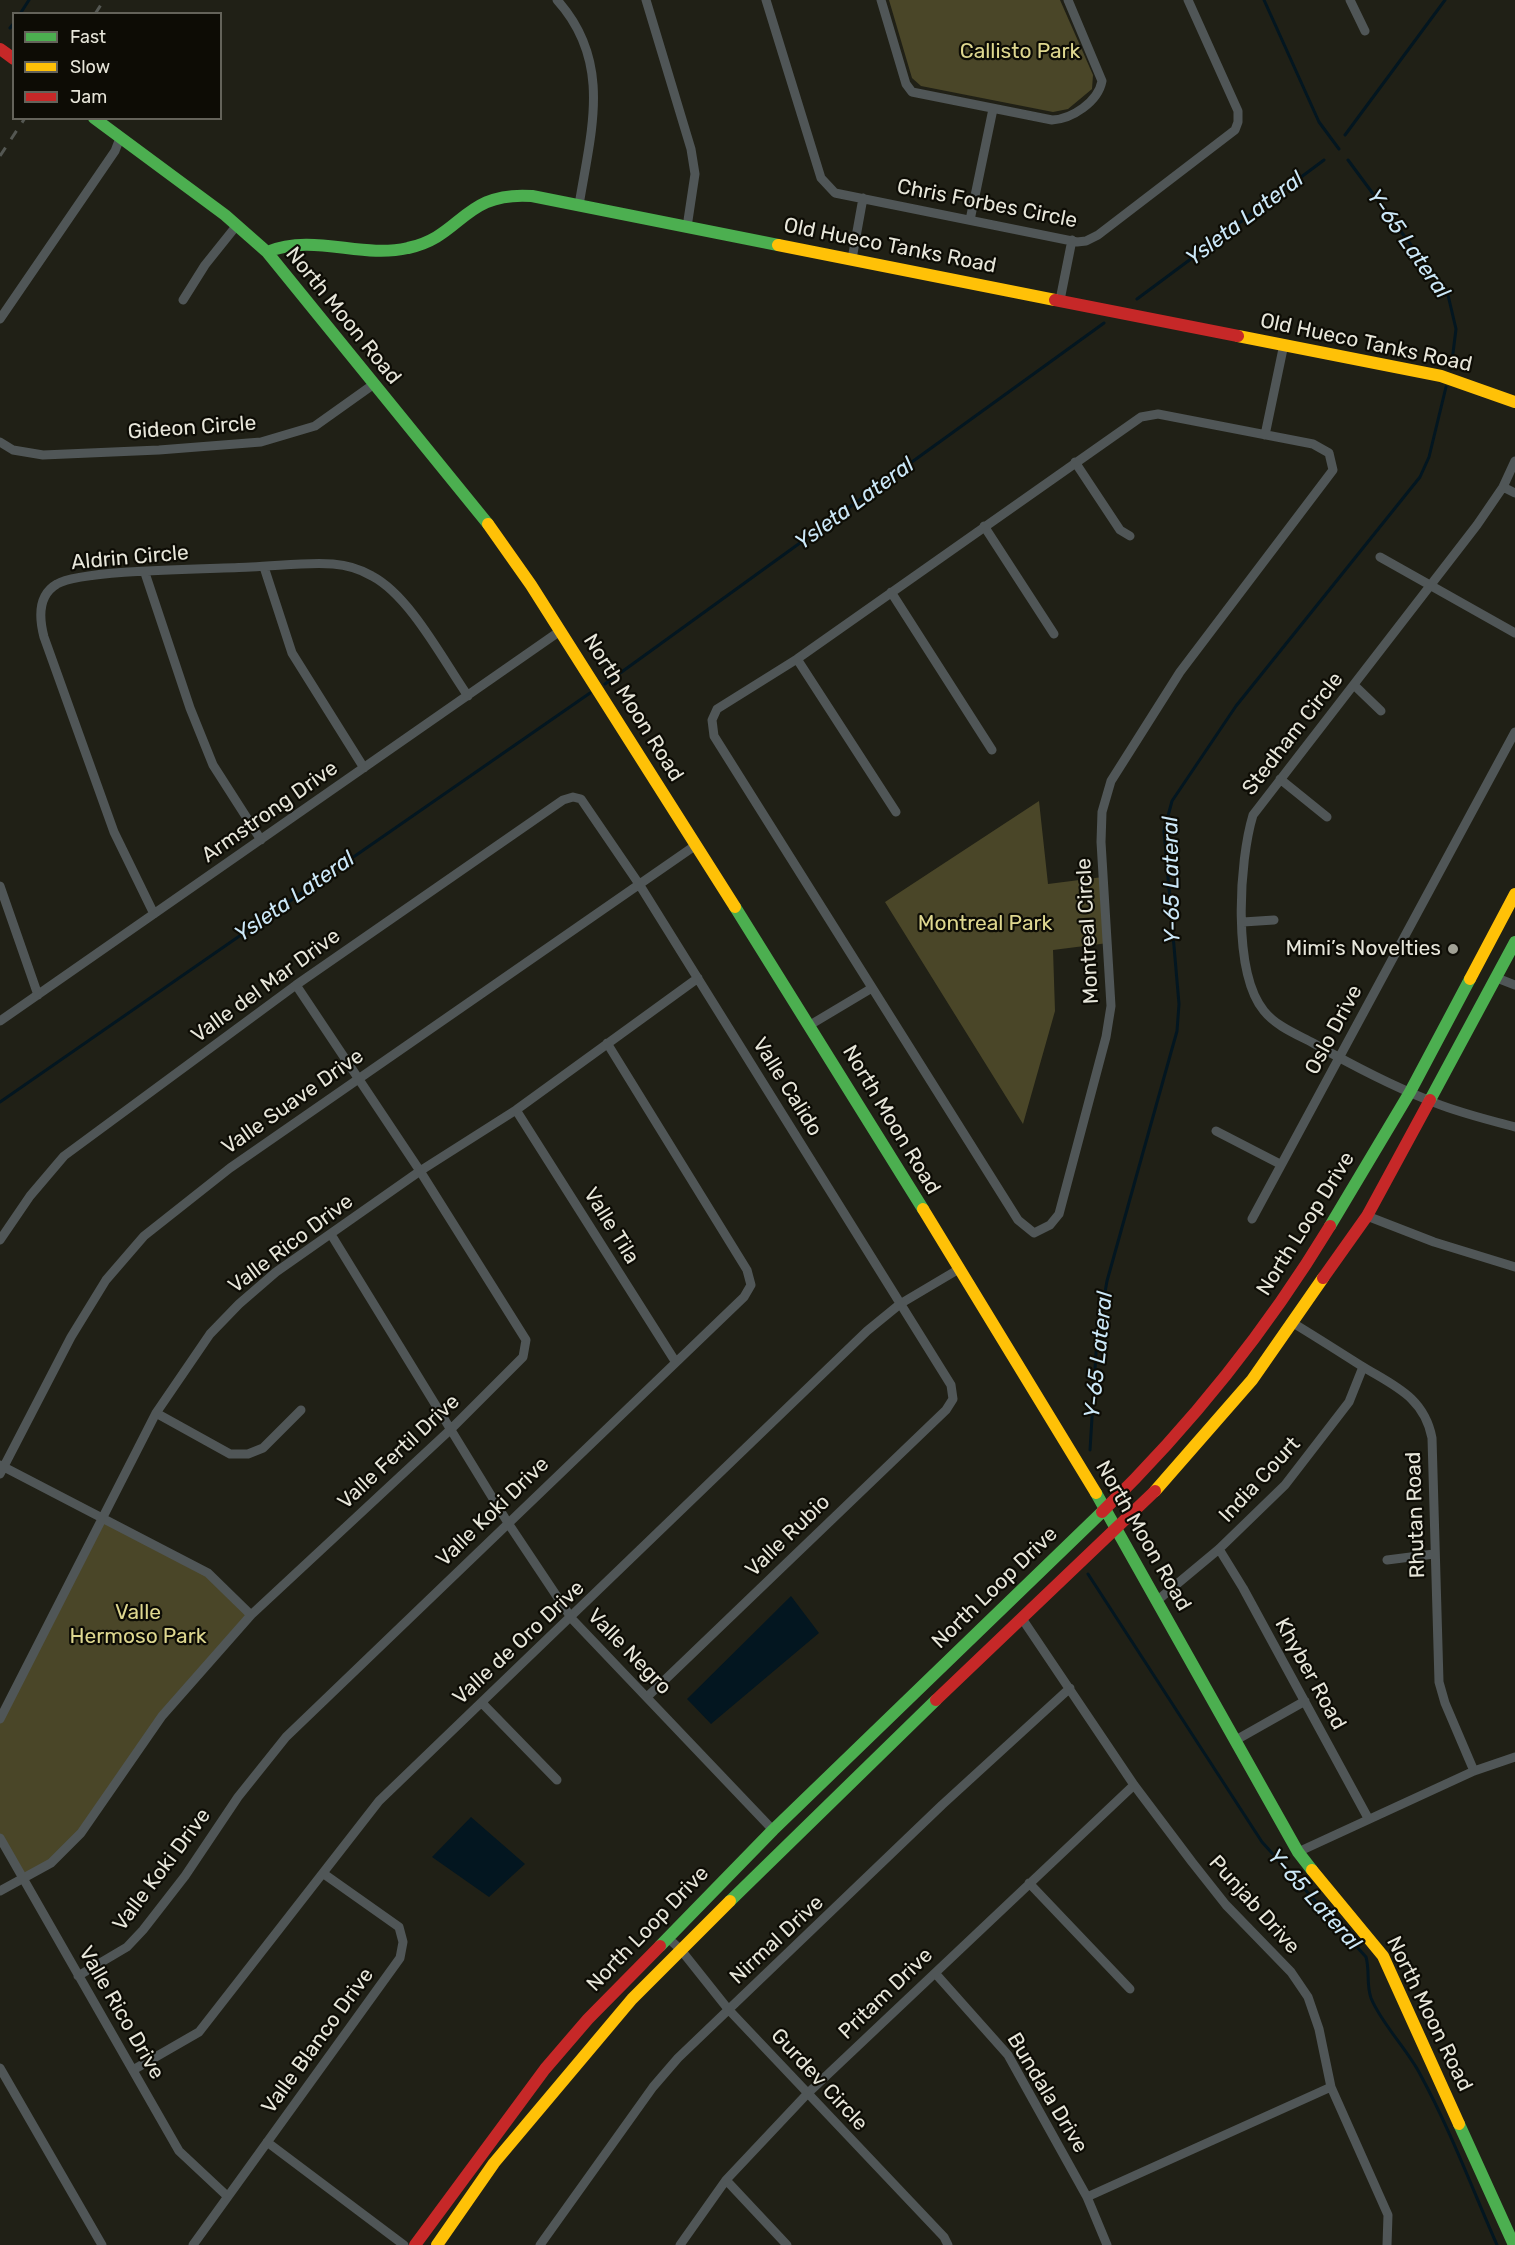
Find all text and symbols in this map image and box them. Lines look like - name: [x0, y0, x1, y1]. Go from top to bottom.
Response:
- legend: [12, 12, 222, 120]
- text: Fast: [70, 26, 106, 48]
- park label: Callisto Park: [960, 39, 1080, 65]
- text: Slow: [70, 56, 110, 78]
- text: Jam: [70, 86, 107, 108]
- water label: Ysleta Lateral: [1181, 166, 1309, 272]
- street label: Chris Forbes Circle: [895, 174, 1079, 234]
- water label: Y-65 Lateral: [1361, 184, 1455, 304]
- street label: Old Hueco Tanks Road: [782, 213, 998, 279]
- street label: North Moon Road: [280, 242, 406, 390]
- street label: Old Hueco Tanks Road: [1258, 308, 1474, 378]
- street label: Gideon Circle: [127, 411, 257, 445]
- water label: Ysleta Lateral: [790, 452, 920, 556]
- street label: Aldrin Circle: [70, 540, 190, 576]
- street label: North Moon Road: [577, 630, 689, 786]
- street label: Stedham Circle: [1237, 668, 1349, 800]
- street label: Armstrong Drive: [197, 756, 343, 868]
- water label: Y-65 Lateral: [1158, 816, 1186, 944]
- water label: Ysleta Lateral: [230, 846, 360, 948]
- street label: Montreal Circle: [1072, 857, 1104, 1005]
- park label: Montreal Park: [918, 911, 1052, 937]
- street label: Valle del Mar Drive: [187, 924, 345, 1048]
- place label: Mimi’s Novelties: [1285, 936, 1441, 962]
- marker: Mimi’s Novelties: [1446, 942, 1460, 956]
- street label: Oslo Drive: [1300, 981, 1368, 1079]
- street label: Valle Calido: [747, 1033, 827, 1141]
- street label: North Moon Road: [837, 1041, 945, 1199]
- street label: Valle Suave Drive: [217, 1044, 369, 1160]
- street label: North Loop Drive: [1252, 1147, 1360, 1301]
- street label: Valle Tila: [578, 1183, 644, 1269]
- street label: Valle Rico Drive: [224, 1189, 358, 1299]
- water label: Y-65 Lateral: [1079, 1290, 1119, 1420]
- street label: Valle Fertil Drive: [333, 1389, 465, 1515]
- street label: India Court: [1214, 1432, 1306, 1528]
- street label: Rhutan Road: [1401, 1451, 1431, 1579]
- street label: Valle Koki Drive: [431, 1452, 555, 1572]
- street label: North Moon Road: [1090, 1456, 1196, 1616]
- street label: Valle Rubio: [741, 1490, 835, 1582]
- street label: North Loop Drive: [927, 1522, 1063, 1654]
- street label: Valle de Oro Drive: [448, 1576, 590, 1710]
- park label: Valle Hermoso Park: [69, 1600, 207, 1650]
- street label: Valle Negro: [582, 1604, 676, 1700]
- street label: Khyber Road: [1269, 1614, 1351, 1734]
- street label: Valle Koki Drive: [108, 1804, 216, 1936]
- water label: Y-65 Lateral: [1262, 1844, 1366, 1956]
- street label: Punjab Drive: [1203, 1851, 1305, 1959]
- street label: North Loop Drive: [582, 1861, 714, 1997]
- street label: Nirmal Drive: [725, 1890, 829, 1990]
- street label: North Moon Road: [1381, 1932, 1477, 2096]
- street label: Valle Rico Drive: [73, 1942, 169, 2084]
- street label: Pritam Drive: [834, 1943, 938, 2045]
- street label: Valle Blanco Drive: [257, 1963, 379, 2119]
- street label: Gurdev Circle: [765, 2024, 873, 2136]
- street label: Bundala Drive: [1001, 2028, 1093, 2158]

